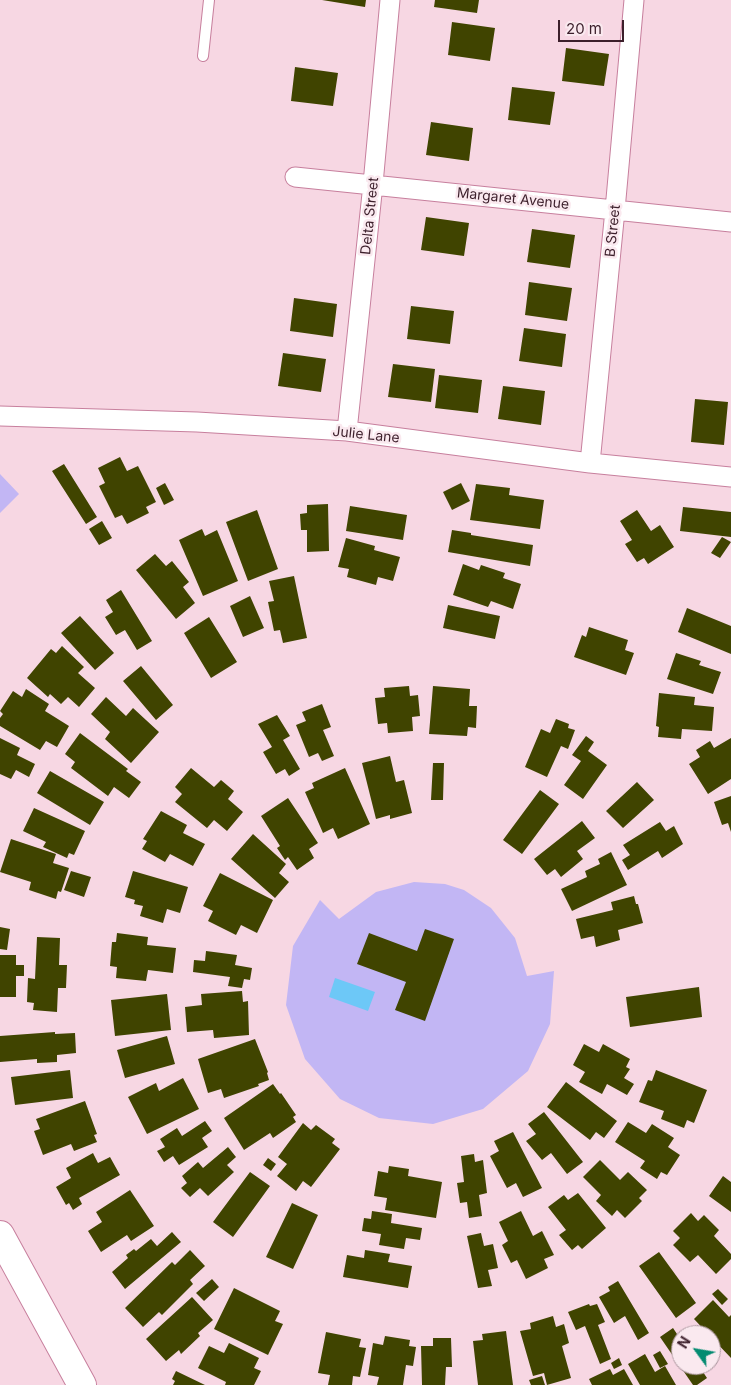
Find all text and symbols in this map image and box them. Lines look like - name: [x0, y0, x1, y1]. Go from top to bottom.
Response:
- scale bar: [561, 10, 627, 42]
- text: 20 m: [566, 19, 602, 38]
- street label: Delta Street: [358, 176, 382, 256]
- street label: Margaret Avenue: [456, 185, 570, 213]
- street label: B Street: [602, 204, 624, 258]
- street label: Julie Lane: [332, 423, 400, 447]
- north arrow: [671, 1325, 721, 1375]
- text: N: [674, 1333, 694, 1351]

